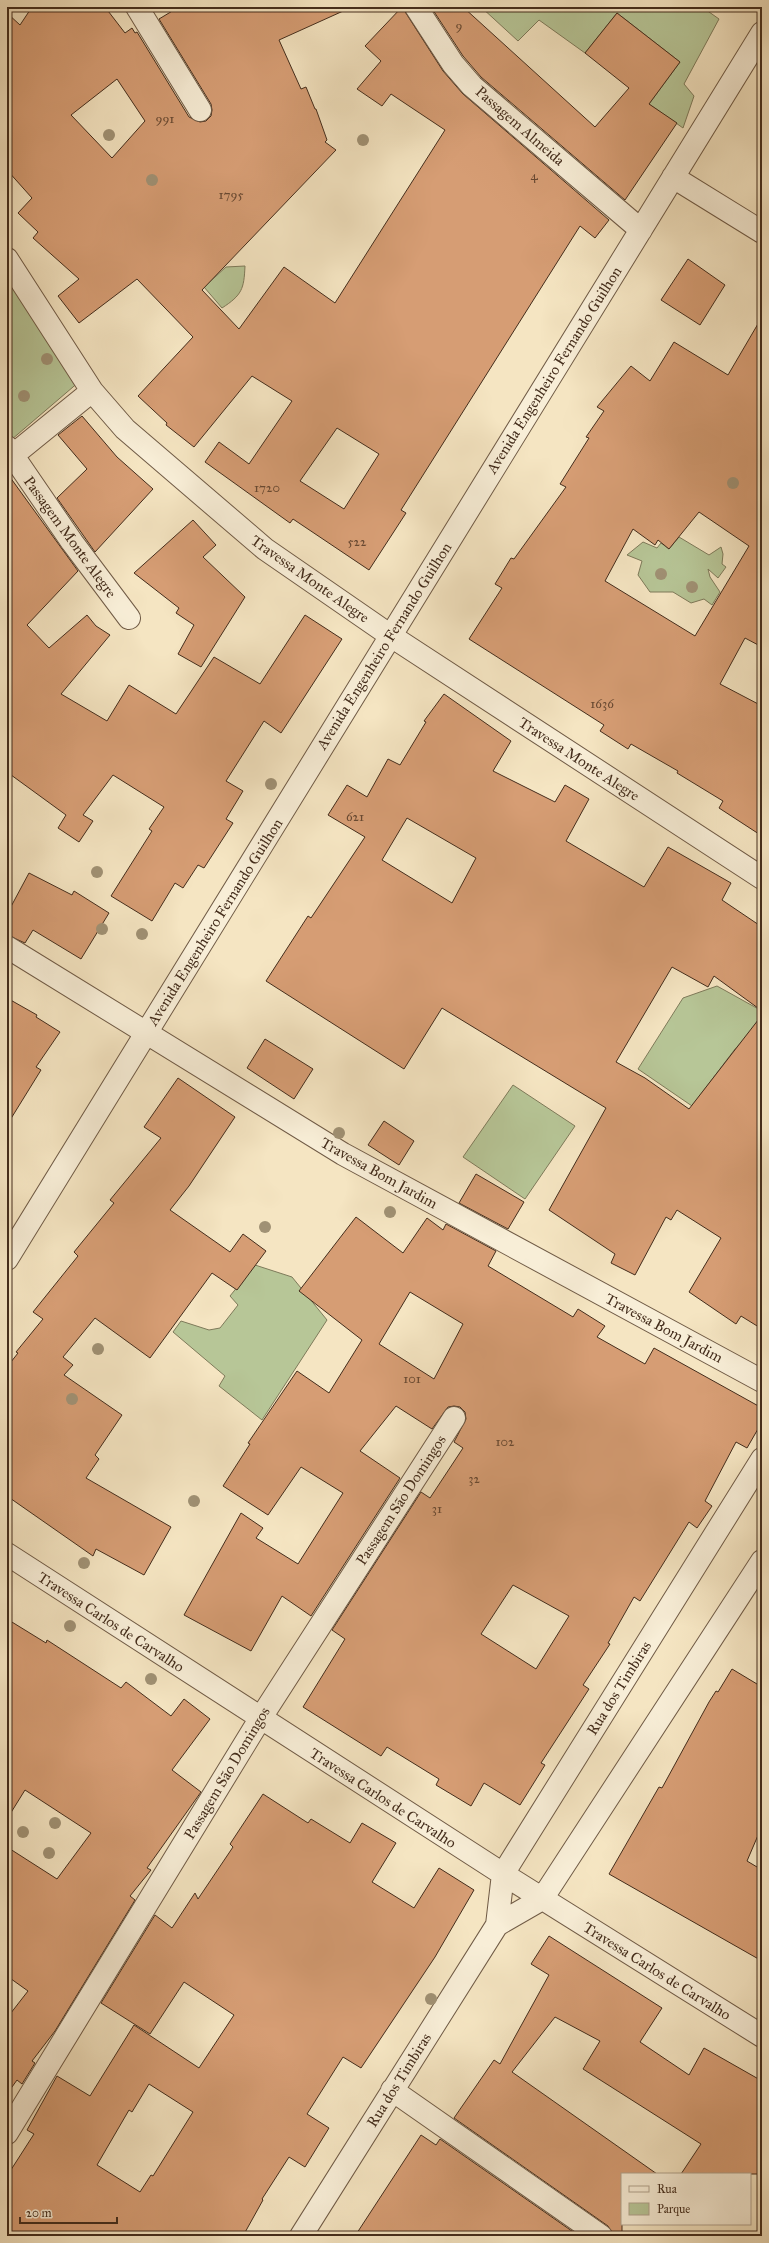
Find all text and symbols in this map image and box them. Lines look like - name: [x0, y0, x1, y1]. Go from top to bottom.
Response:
- house number: 9: [456, 18, 463, 34]
- street label: Passagem Almeida: [472, 82, 569, 170]
- house number: 991: [155, 111, 175, 127]
- house number: 4: [530, 168, 538, 184]
- house number: 1795: [218, 187, 244, 203]
- street label: Avenida Engenheiro Fernando Guilhon: [482, 263, 625, 478]
- street label: Passagem Monte Alegre: [20, 473, 120, 601]
- house number: 1720: [254, 480, 280, 496]
- street label: Travessa Monte Alegre: [247, 531, 373, 627]
- house number: 522: [348, 534, 367, 550]
- street label: Avenida Engenheiro Fernando Guilhon: [312, 539, 455, 754]
- house number: 1636: [590, 696, 614, 712]
- street label: Travessa Monte Alegre: [515, 713, 643, 805]
- house number: 621: [346, 809, 364, 825]
- street label: Avenida Engenheiro Fernando Guilhon: [143, 815, 286, 1030]
- street label: Travessa Bom Jardim: [317, 1133, 441, 1214]
- street label: Travessa Bom Jardim: [602, 1289, 726, 1368]
- house number: 101: [403, 1371, 421, 1387]
- street label: Passagem São Domingos: [352, 1432, 450, 1568]
- house number: 102: [495, 1434, 515, 1450]
- house number: 32: [468, 1471, 480, 1487]
- house number: 31: [432, 1501, 442, 1517]
- street label: Travessa Carlos de Carvalho: [34, 1568, 188, 1676]
- street label: Rua dos Timbiras: [583, 1638, 655, 1738]
- street label: Passagem São Domingos: [180, 1704, 274, 1842]
- street label: Travessa Carlos de Carvalho: [306, 1744, 460, 1852]
- street label: Travessa Carlos de Carvalho: [580, 1918, 734, 2024]
- street label: Rua dos Timbiras: [363, 2030, 435, 2130]
- legend: [621, 2173, 751, 2225]
- text: Rua: [657, 2182, 678, 2196]
- scale bar: [20, 2199, 117, 2225]
- text: Parque: [657, 2202, 690, 2217]
- text: 20 m: [26, 2206, 52, 2220]

